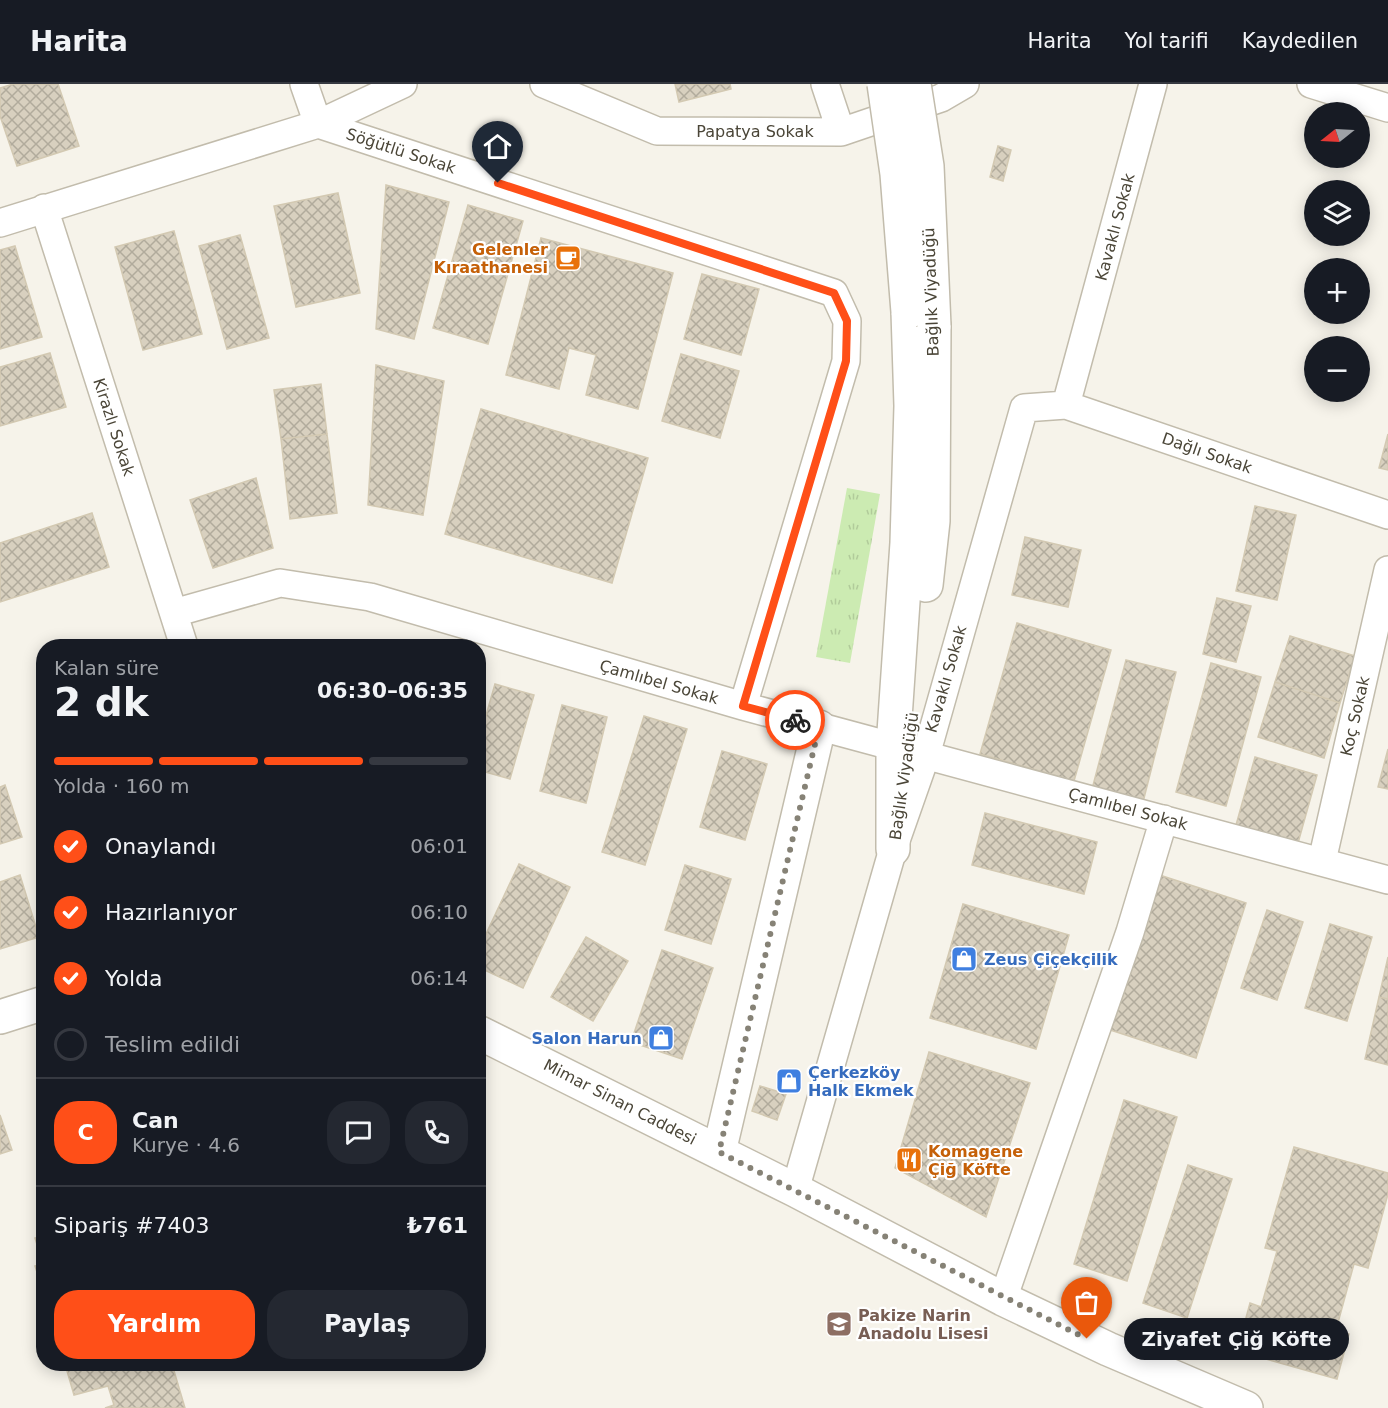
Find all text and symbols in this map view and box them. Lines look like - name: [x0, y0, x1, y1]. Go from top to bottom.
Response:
- text: Harita: [30, 25, 128, 58]
- text: Harita: [1027, 29, 1092, 53]
- text: Yol tarifi: [1125, 29, 1209, 53]
- text: Kaydedilen: [1242, 29, 1358, 53]
- north arrow: [1304, 102, 1370, 168]
- map controls: [1304, 102, 1370, 402]
- pin: [472, 121, 523, 183]
- street label: Papatya Sokak: [696, 122, 814, 141]
- street label: Söğütlü Sokak: [344, 124, 459, 178]
- icon: home: [481, 130, 514, 163]
- street label: Kavaklı Sokak: [1092, 170, 1139, 283]
- button: layers: [1304, 180, 1370, 246]
- street label: Bağlık Viyadüğü: [919, 227, 943, 357]
- place label: Gelenler Kıraathanesi: [434, 240, 548, 277]
- cafe icon: Gelenler Kıraathanesi: [553, 243, 583, 273]
- button: +: [1304, 258, 1370, 324]
- button: −: [1304, 336, 1370, 402]
- street label: Kirazlı Sokak: [89, 376, 139, 479]
- street label: Dağlı Sokak: [1159, 429, 1255, 478]
- street label: Kavaklı Sokak: [922, 623, 971, 735]
- text: Kalan süre: [54, 656, 159, 680]
- street label: Çamlıbel Sokak: [597, 656, 721, 708]
- street label: Koç Sokak: [1337, 674, 1374, 758]
- text: 06:30–06:35: [317, 678, 468, 703]
- text: 2 dk: [54, 680, 149, 725]
- courier: [765, 690, 825, 750]
- icon: bike: [779, 704, 812, 737]
- street label: Bağlık Viyadüğü: [886, 711, 922, 841]
- text: Yolda · 160 m: [54, 774, 189, 798]
- street label: Çamlıbel Sokak: [1066, 784, 1191, 834]
- icon: check: [54, 830, 87, 863]
- text: Onaylandı: [105, 834, 216, 859]
- text: 06:01: [410, 834, 468, 858]
- icon: check: [54, 896, 87, 929]
- text: Hazırlanıyor: [105, 900, 237, 925]
- text: 06:10: [410, 900, 468, 924]
- shop icon: Zeus Çiçekçilik: [949, 944, 979, 974]
- place label: Zeus Çiçekçilik: [984, 950, 1118, 969]
- icon: check: [54, 962, 87, 995]
- text: Yolda: [105, 966, 163, 991]
- text: 06:14: [410, 966, 468, 990]
- shop icon: Salon Harun: [646, 1023, 676, 1053]
- place label: Salon Harun: [531, 1029, 642, 1048]
- text: Teslim edildi: [105, 1032, 240, 1057]
- street label: Mimar Sinan Caddesi: [540, 1055, 700, 1149]
- place label: Çerkezköy Halk Ekmek: [808, 1063, 914, 1100]
- shop icon: Çerkezköy Halk Ekmek: [774, 1066, 804, 1096]
- button: chat: [327, 1101, 390, 1164]
- button: phone: [405, 1101, 468, 1164]
- text: Can: [132, 1108, 179, 1133]
- text: C: [77, 1120, 94, 1145]
- text: Kurye · 4.6: [132, 1133, 240, 1157]
- place label: Komagene Çiğ Köfte: [928, 1142, 1023, 1179]
- restaurant icon: Komagene Çiğ Köfte: [894, 1145, 924, 1175]
- text: Sipariş #7403: [54, 1213, 210, 1238]
- text: ₺761: [407, 1213, 468, 1238]
- pin: [1061, 1277, 1112, 1339]
- icon: bag: [1070, 1286, 1103, 1319]
- button: Yardım: [54, 1290, 255, 1359]
- button: Paylaş: [267, 1290, 468, 1359]
- place label: Pakize Narin Anadolu Lisesi: [858, 1306, 989, 1343]
- school or university icon: Pakize Narin Anadolu Lisesi: [824, 1309, 854, 1339]
- callout: Ziyafet Çiğ Köfte: [1123, 1318, 1348, 1360]
- text: Ziyafet Çiğ Köfte: [1141, 1327, 1332, 1351]

